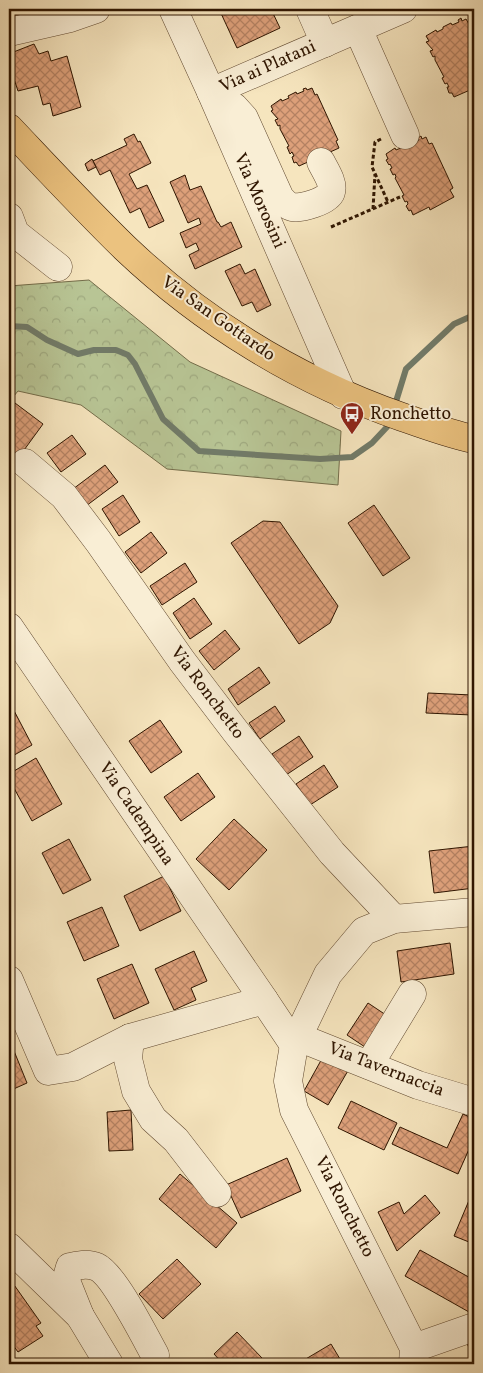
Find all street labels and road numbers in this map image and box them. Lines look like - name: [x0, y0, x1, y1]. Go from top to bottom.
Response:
- street label: Via ai Platani: [216, 35, 320, 99]
- street label: Via Morosini: [227, 149, 291, 253]
- street label: Via San Gottardo: [156, 270, 280, 368]
- street label: Via Ronchetto: [164, 641, 250, 745]
- street label: Via Cadempina: [92, 757, 180, 871]
- street label: Via Tavernaccia: [324, 1036, 448, 1104]
- street label: Via Ronchetto: [308, 1152, 380, 1262]

